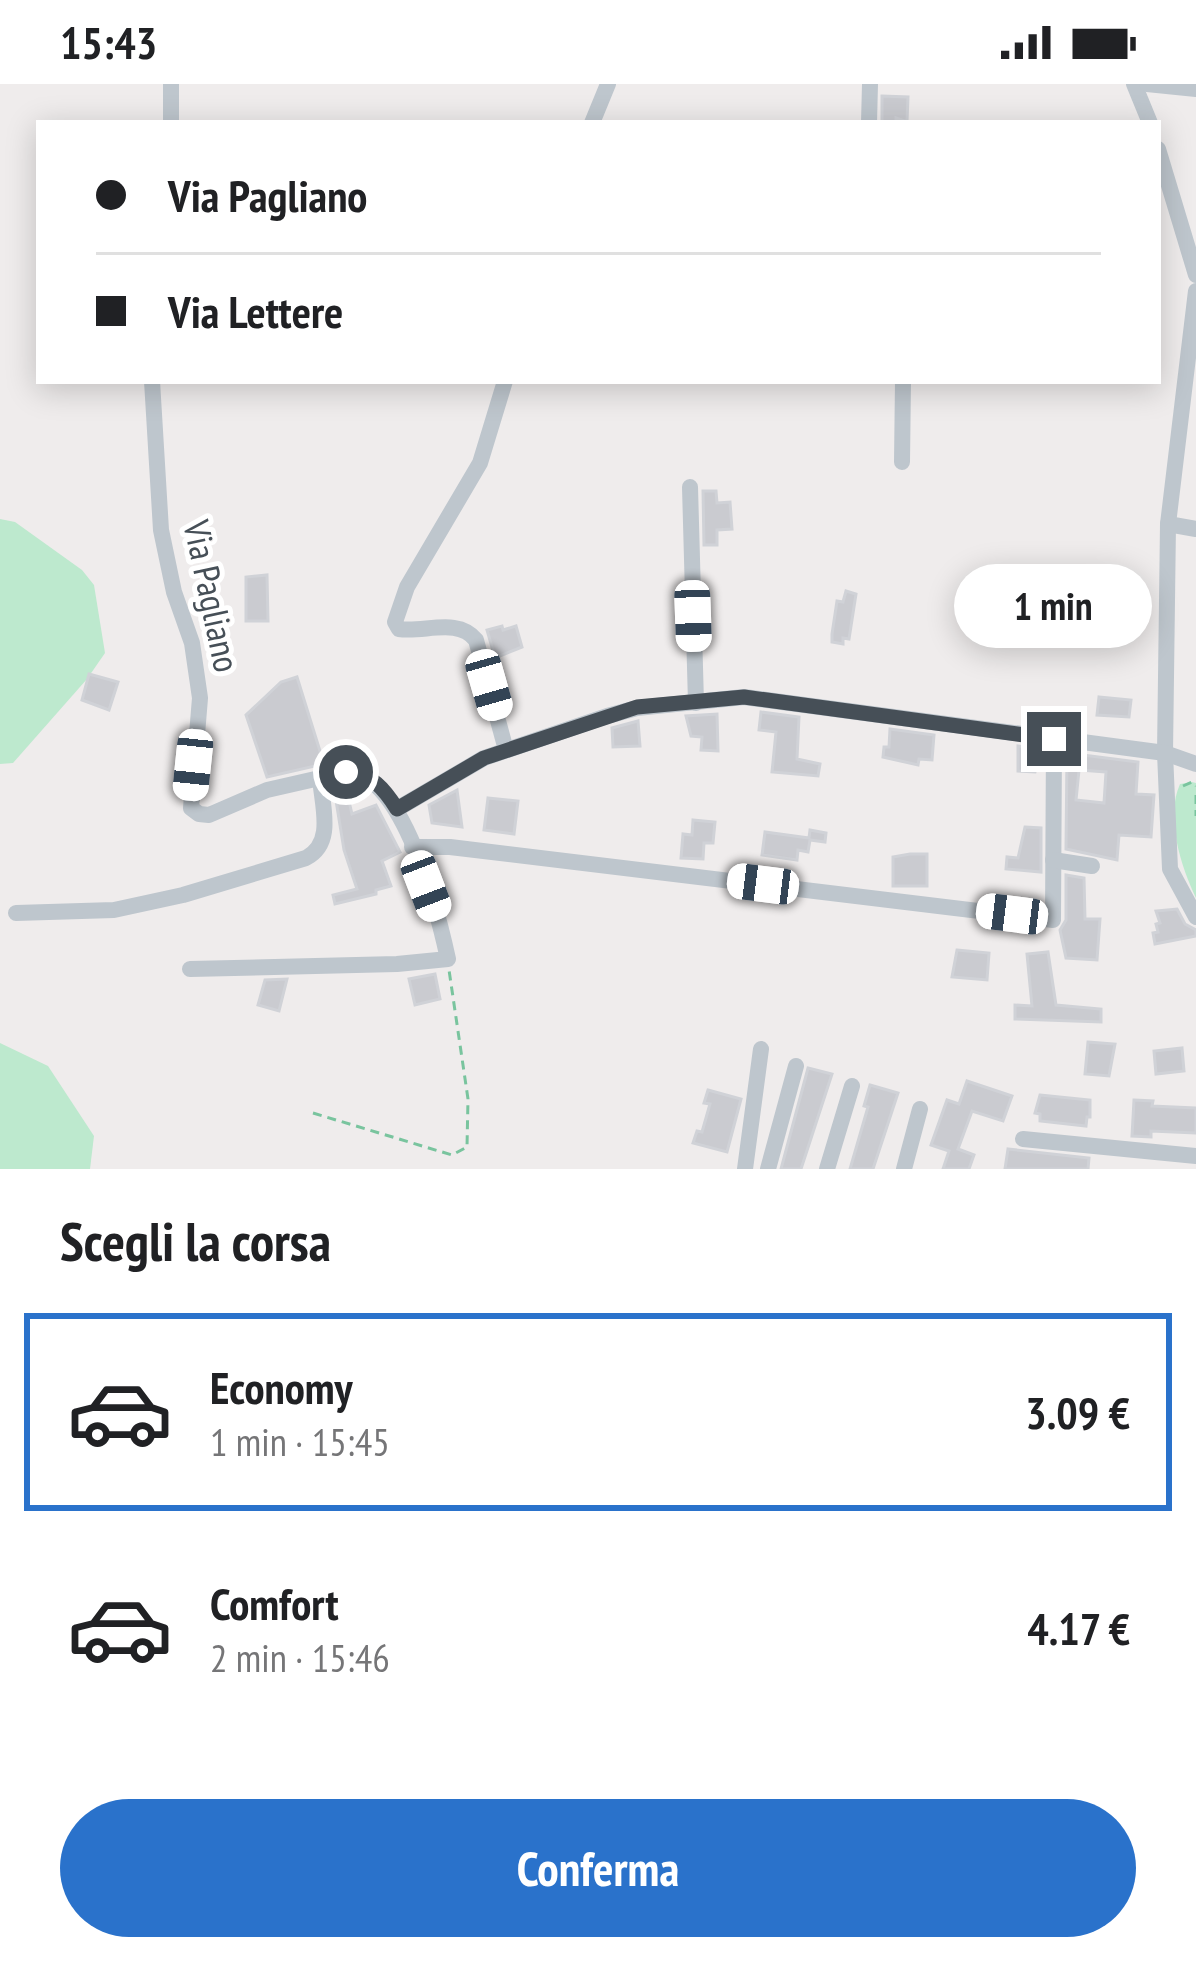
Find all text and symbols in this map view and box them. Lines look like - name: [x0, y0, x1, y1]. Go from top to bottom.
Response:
- text: 15:43: [60, 13, 157, 71]
- text: Via Pagliano: [168, 166, 367, 224]
- text: Via Lettere: [168, 282, 343, 340]
- street label: Via Pagliano: [173, 515, 251, 676]
- callout: 1 min: [955, 565, 1153, 649]
- car: [674, 579, 712, 653]
- text: 1 min: [1014, 580, 1092, 631]
- car: [462, 645, 516, 725]
- route end: [1027, 712, 1081, 766]
- car: [171, 727, 215, 803]
- route start: [319, 745, 373, 799]
- car: [396, 846, 456, 926]
- car: [725, 862, 801, 906]
- car: [974, 892, 1050, 936]
- text: Scegli la corsa: [60, 1206, 331, 1276]
- icon: car: [66, 1358, 174, 1466]
- text: Economy: [210, 1358, 353, 1416]
- text: 3.09 €: [1025, 1383, 1130, 1441]
- text: 1 min · 15:45: [210, 1416, 390, 1467]
- icon: car: [66, 1574, 174, 1682]
- text: Comfort: [210, 1574, 339, 1632]
- text: 4.17 €: [1027, 1599, 1130, 1657]
- text: 2 min · 15:46: [210, 1632, 390, 1683]
- button: Conferma: [60, 1799, 1136, 1937]

